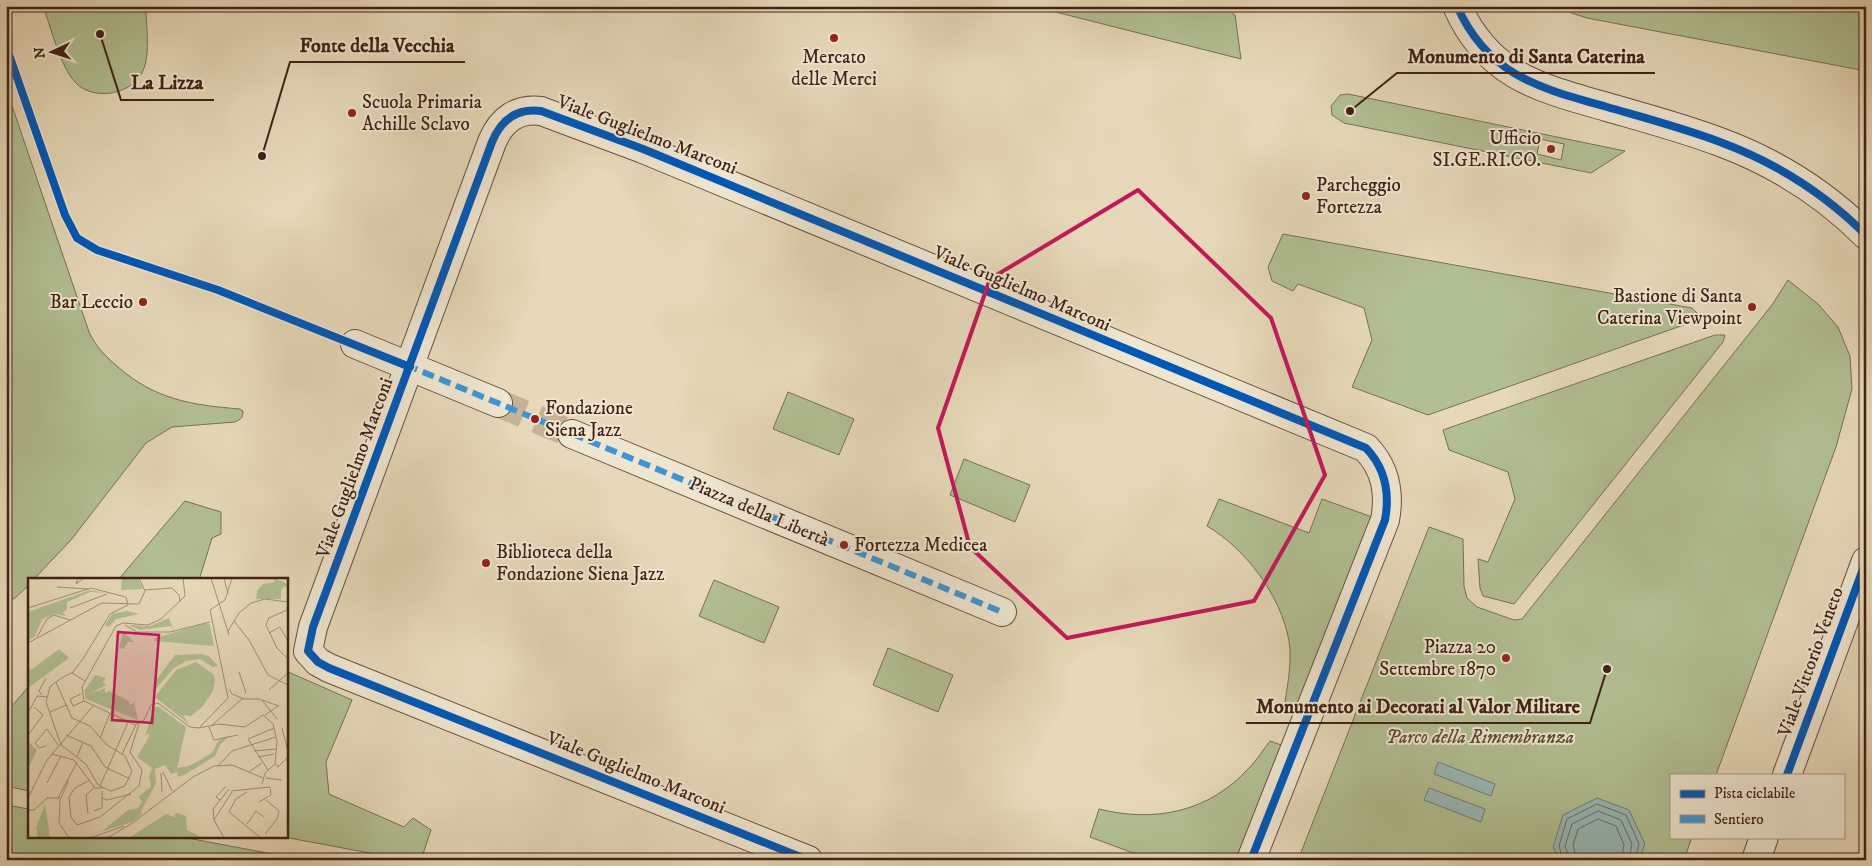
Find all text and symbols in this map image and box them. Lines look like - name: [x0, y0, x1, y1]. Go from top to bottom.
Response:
- callout: Fonte della Vecchia: [290, 27, 465, 62]
- north arrow: [28, 28, 78, 78]
- marker: Mercato delle Merci: [828, 32, 840, 44]
- text: Fonte della Vecchia: [300, 34, 455, 59]
- callout: Monumento di Santa Caterina: [1397, 38, 1655, 73]
- text: Monumento di Santa Caterina: [1407, 45, 1645, 70]
- text: N: [31, 46, 49, 59]
- place label: Mercato delle Merci: [791, 46, 877, 91]
- callout: La Lizza: [121, 65, 214, 100]
- text: La Lizza: [131, 71, 204, 96]
- street label: Viale Guglielmo Marconi: [553, 90, 740, 180]
- place label: Scuola Primaria Achille Sclavo: [362, 91, 482, 136]
- marker: Scuola Primaria Achille Sclavo: [346, 107, 358, 119]
- place label: Ufficio SI.GE.RI.CO.: [1432, 127, 1541, 172]
- marker: Ufficio SI.GE.RI.CO.: [1545, 143, 1557, 155]
- place label: Parcheggio Fortezza: [1316, 174, 1401, 219]
- marker: Parcheggio Fortezza: [1300, 190, 1312, 202]
- street label: Viale Guglielmo Marconi: [929, 241, 1114, 337]
- place label: Bastione di Santa Caterina Viewpoint: [1597, 285, 1742, 330]
- place label: Bar Leccio: [50, 291, 133, 314]
- marker: Bar Leccio: [137, 296, 149, 308]
- marker: Bastione di Santa Caterina Viewpoint: [1746, 301, 1758, 313]
- street label: Viale Guglielmo Marconi: [311, 374, 398, 562]
- place label: Fondazione Siena Jazz: [545, 397, 633, 442]
- marker: Fondazione Siena Jazz: [529, 413, 541, 425]
- street label: Piazza della Libertà: [685, 472, 833, 552]
- place label: Fortezza Medicea: [854, 534, 987, 557]
- marker: Fortezza Medicea: [838, 539, 850, 551]
- place label: Biblioteca della Fondazione Siena Jazz: [496, 541, 664, 586]
- marker: Biblioteca della Fondazione Siena Jazz: [480, 557, 492, 569]
- inset map: [28, 578, 288, 838]
- street label: Viale Vittorio Veneto: [1773, 584, 1849, 741]
- place label: Piazza 20 Settembre 1870: [1379, 636, 1496, 681]
- marker: Piazza 20 Settembre 1870: [1500, 652, 1512, 664]
- callout: Monumento ai Decorati al Valor Militare: [1246, 688, 1590, 723]
- text: Monumento ai Decorati al Valor Militare: [1256, 695, 1581, 720]
- street label: Viale Guglielmo Marconi: [542, 726, 729, 819]
- park label: Parco della Rimembranza: [1386, 726, 1574, 749]
- legend: [1670, 774, 1844, 838]
- text: Pista ciclabile: [1714, 784, 1795, 803]
- text: Sentiero: [1714, 810, 1764, 829]

